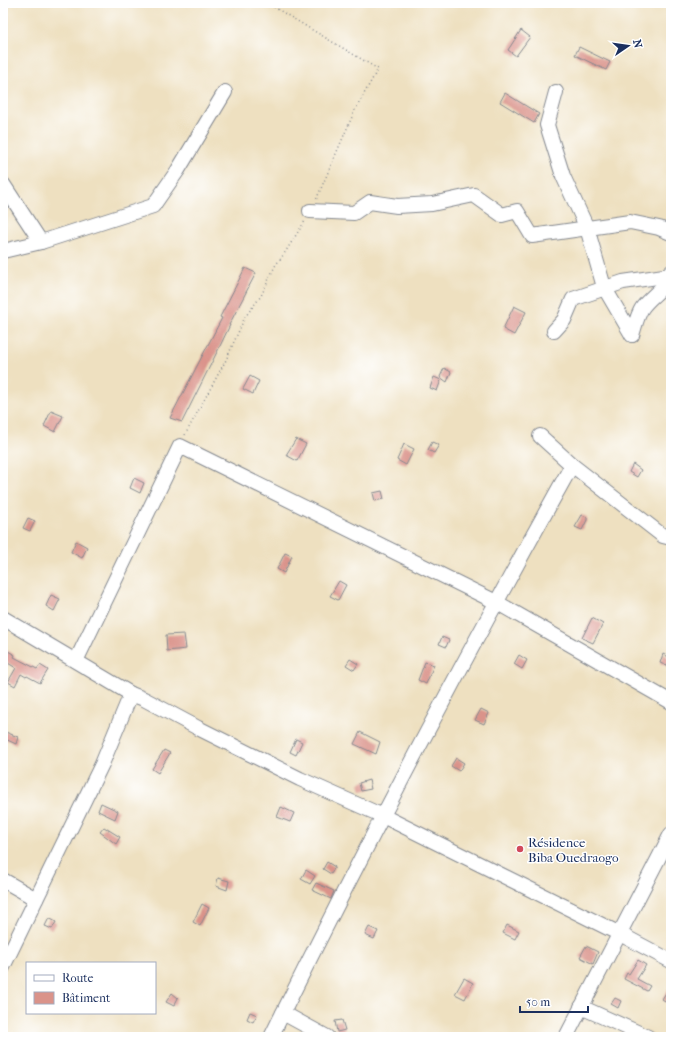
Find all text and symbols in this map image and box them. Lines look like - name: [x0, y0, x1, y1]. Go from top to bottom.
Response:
- north arrow: [608, 26, 648, 66]
- text: N: [630, 38, 645, 50]
- place label: Résidence Biba Ouedraogo: [528, 835, 619, 865]
- marker: Résidence Biba Ouedraogo: [515, 844, 525, 854]
- legend: [26, 962, 156, 1014]
- text: Route: [62, 971, 94, 985]
- scale bar: [520, 988, 588, 1014]
- text: Bâtiment: [62, 991, 111, 1005]
- text: 50 m: [526, 995, 550, 1009]

